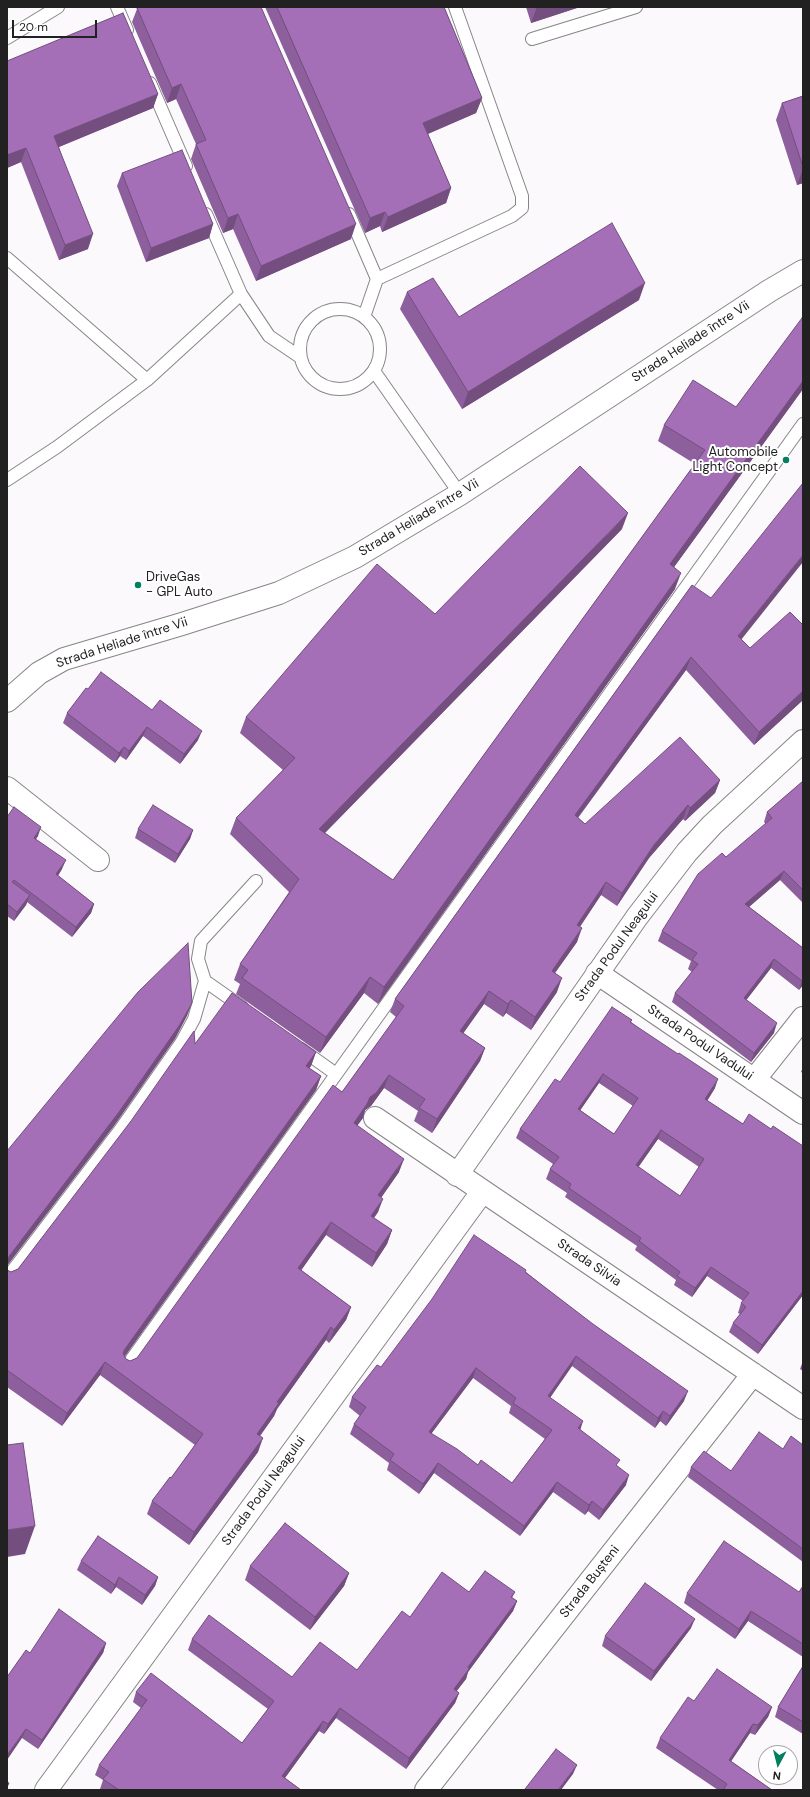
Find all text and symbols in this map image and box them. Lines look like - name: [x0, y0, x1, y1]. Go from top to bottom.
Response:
- scale bar: [14, 12, 99, 38]
- text: 20 m: [19, 19, 48, 35]
- street label: Strada Heliade între Vii: [629, 298, 753, 386]
- place label: Automobile Light Concept: [692, 445, 778, 476]
- marker: Automobile Light Concept: [781, 455, 791, 465]
- street label: Strada Heliade între Vii: [356, 476, 482, 560]
- place label: DriveGas - GPL Auto: [146, 570, 213, 601]
- marker: DriveGas - GPL Auto: [133, 580, 143, 590]
- street label: Strada Heliade între Vii: [54, 614, 190, 672]
- street label: Strada Podul Neagului: [572, 889, 662, 1005]
- street label: Strada Podul Vadului: [644, 1002, 756, 1084]
- street label: Strada Silvia: [554, 1236, 624, 1290]
- street label: Strada Podul Neagului: [219, 1433, 309, 1549]
- street label: Strada Bușteni: [557, 1543, 623, 1621]
- north arrow: [758, 1745, 798, 1785]
- text: N: [772, 1768, 781, 1783]

